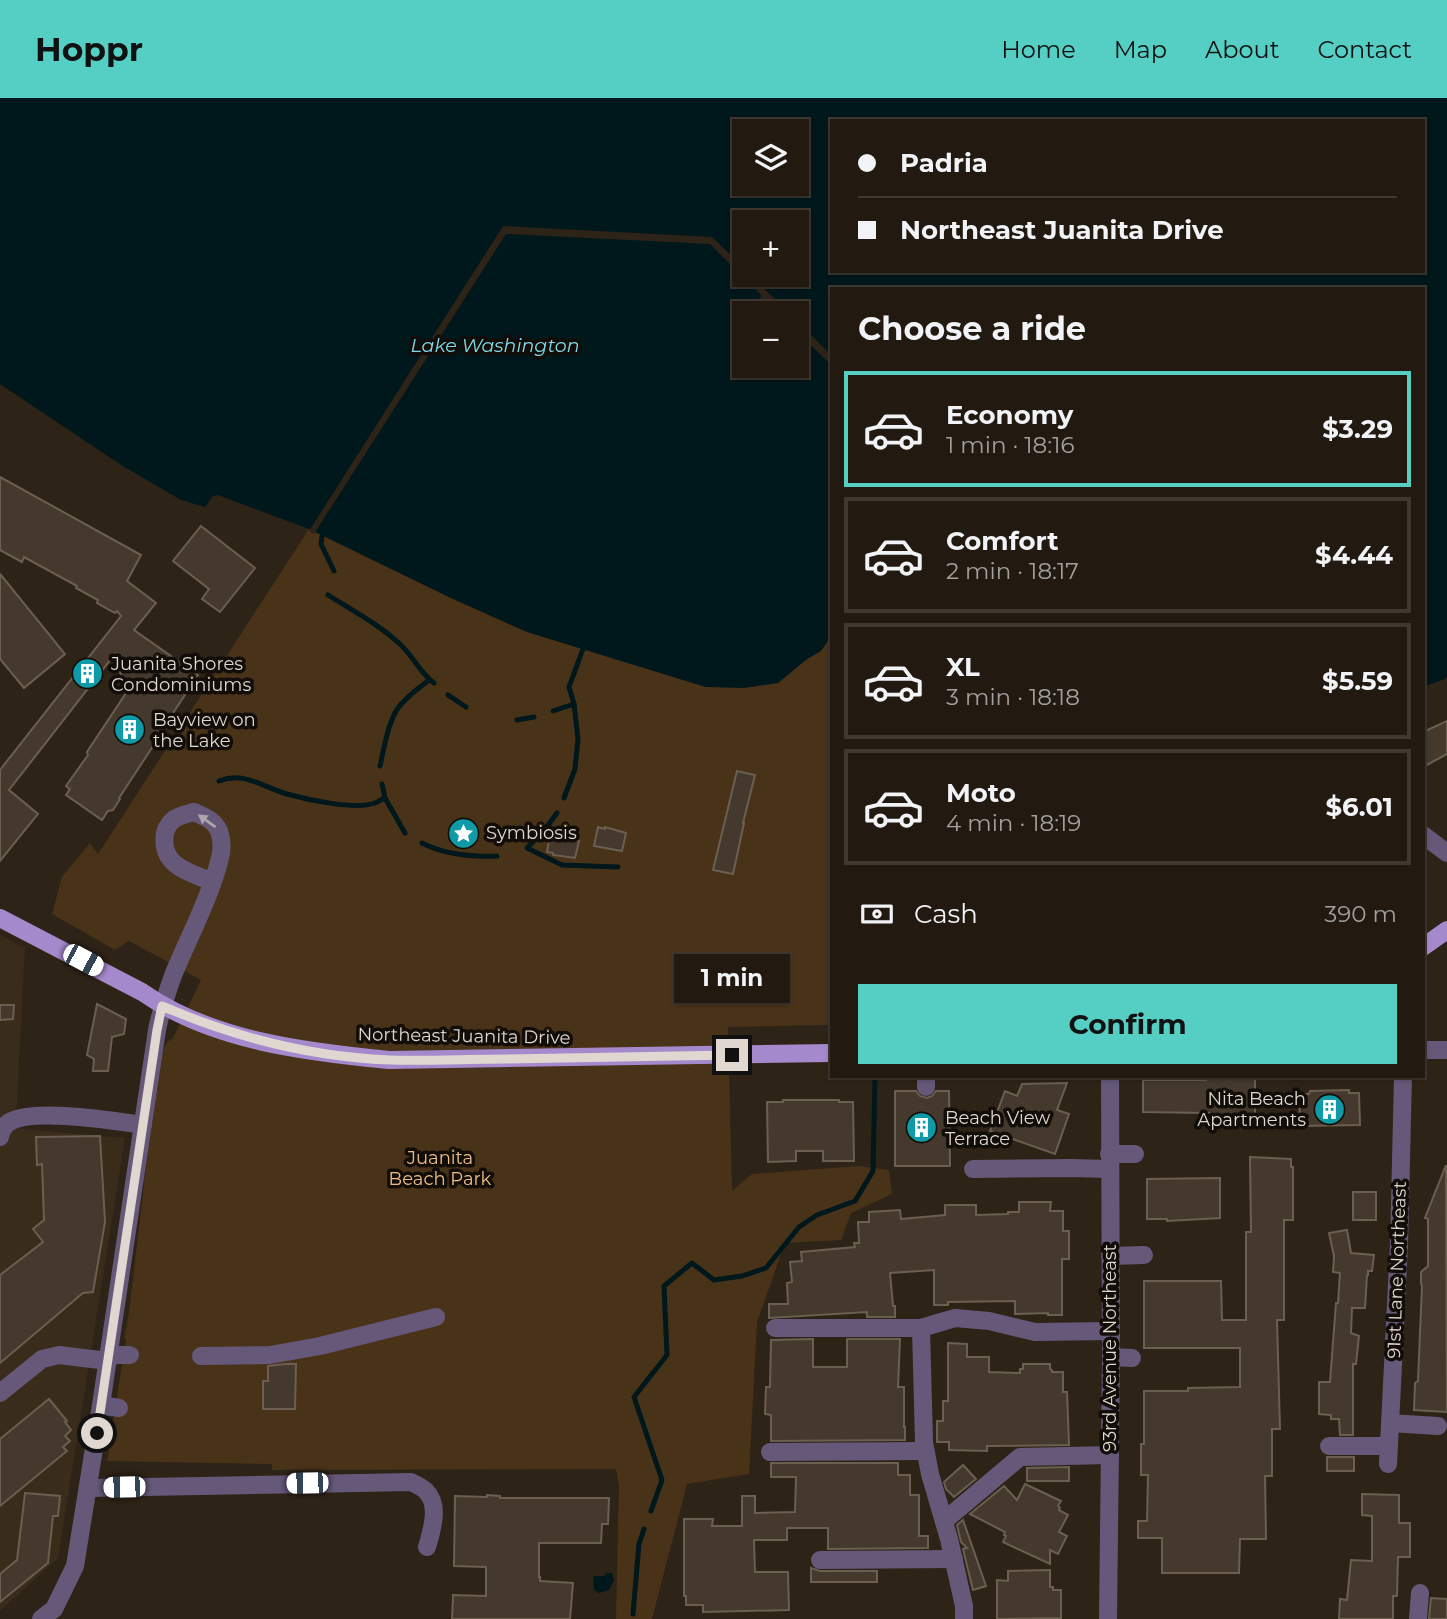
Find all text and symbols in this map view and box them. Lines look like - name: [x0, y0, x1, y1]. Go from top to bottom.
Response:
- text: Hoppr: [35, 29, 143, 69]
- text: Home: [1001, 35, 1076, 64]
- text: Map: [1114, 35, 1167, 64]
- text: About: [1205, 35, 1279, 64]
- text: Contact: [1317, 35, 1412, 64]
- map controls: [732, 119, 809, 378]
- button: layers: [732, 119, 809, 196]
- text: Padria: [900, 147, 988, 179]
- button: +: [732, 210, 809, 287]
- text: Northeast Juanita Drive: [900, 214, 1224, 246]
- button: −: [732, 301, 809, 378]
- text: Choose a ride: [858, 309, 1086, 348]
- water label: Lake Washington: [410, 334, 580, 357]
- icon: car: [862, 398, 925, 461]
- text: Economy: [946, 399, 1073, 431]
- text: $3.29: [1322, 413, 1393, 445]
- text: 1 min · 18:16: [946, 431, 1074, 459]
- icon: car: [862, 524, 925, 587]
- text: Comfort: [946, 525, 1058, 557]
- text: $4.44: [1315, 539, 1393, 571]
- text: 2 min · 18:17: [946, 557, 1079, 585]
- icon: car: [862, 650, 925, 713]
- text: XL: [946, 651, 980, 683]
- place label: Juanita Shores Condominiums: [110, 653, 251, 696]
- building icon: Juanita Shores Condominiums: [71, 657, 105, 691]
- text: $5.59: [1322, 665, 1393, 697]
- text: 3 min · 18:18: [946, 683, 1080, 711]
- place label: Bayview on the Lake: [153, 709, 256, 752]
- building icon: Bayview on the Lake: [113, 713, 147, 747]
- icon: car: [862, 776, 925, 839]
- text: Moto: [946, 777, 1016, 809]
- text: $6.01: [1325, 791, 1393, 823]
- text: 4 min · 18:19: [946, 809, 1081, 837]
- one-way arrow: [198, 814, 217, 828]
- place icon: Symbiosis: [446, 816, 480, 850]
- place label: Symbiosis: [486, 822, 577, 844]
- icon: cash: [858, 895, 896, 933]
- text: Cash: [914, 898, 978, 930]
- text: 390 m: [1324, 900, 1397, 928]
- car: [60, 941, 107, 979]
- callout: 1 min: [674, 954, 790, 1002]
- text: 1 min: [701, 964, 763, 992]
- button: Confirm: [858, 984, 1397, 1064]
- street label: Northeast Juanita Drive: [357, 1023, 571, 1049]
- route end: [716, 1039, 748, 1071]
- place label: Nita Beach Apartments: [1197, 1088, 1306, 1131]
- building icon: Nita Beach Apartments: [1312, 1092, 1346, 1126]
- place label: Beach View Terrace: [945, 1107, 1050, 1150]
- building icon: Beach View Terrace: [905, 1111, 939, 1145]
- park label: Juanita Beach Park: [389, 1147, 492, 1190]
- street label: 91st Lane Northeast: [1383, 1181, 1411, 1359]
- street label: 93rd Avenue Northeast: [1099, 1244, 1121, 1452]
- route start: [81, 1417, 113, 1449]
- car: [286, 1472, 329, 1494]
- car: [103, 1476, 146, 1498]

